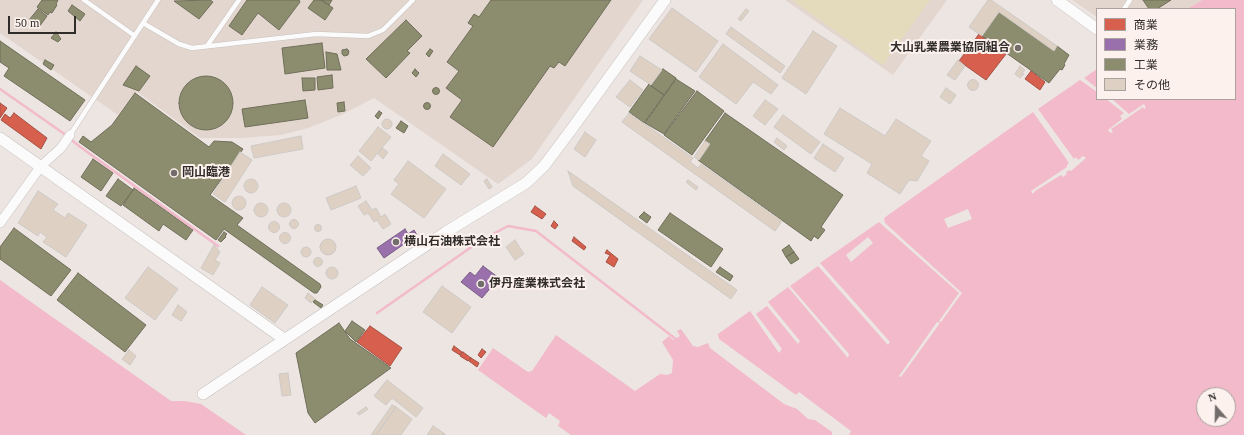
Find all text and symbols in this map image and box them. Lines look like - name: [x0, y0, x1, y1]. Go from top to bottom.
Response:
- scale bar: [10, 8, 78, 34]
- legend: [1096, 8, 1236, 100]
- text: 50 m: [15, 16, 39, 30]
- text: 商業: [1134, 18, 1158, 32]
- text: 業務: [1134, 38, 1158, 52]
- place label: 大山乳業農業協同組合: [890, 41, 1010, 55]
- marker: 大山乳業農業協同組合: [1013, 43, 1023, 53]
- text: 工業: [1134, 58, 1158, 72]
- text: その他: [1134, 78, 1170, 92]
- place label: 岡山臨港: [182, 166, 230, 180]
- marker: 岡山臨港: [169, 168, 179, 178]
- place label: 横山石油株式会社: [404, 235, 500, 249]
- marker: 横山石油株式会社: [391, 237, 401, 247]
- place label: 伊丹産業株式会社: [489, 277, 585, 291]
- marker: 伊丹産業株式会社: [476, 279, 486, 289]
- north arrow: [1196, 387, 1236, 427]
- text: N: [1206, 390, 1218, 404]

